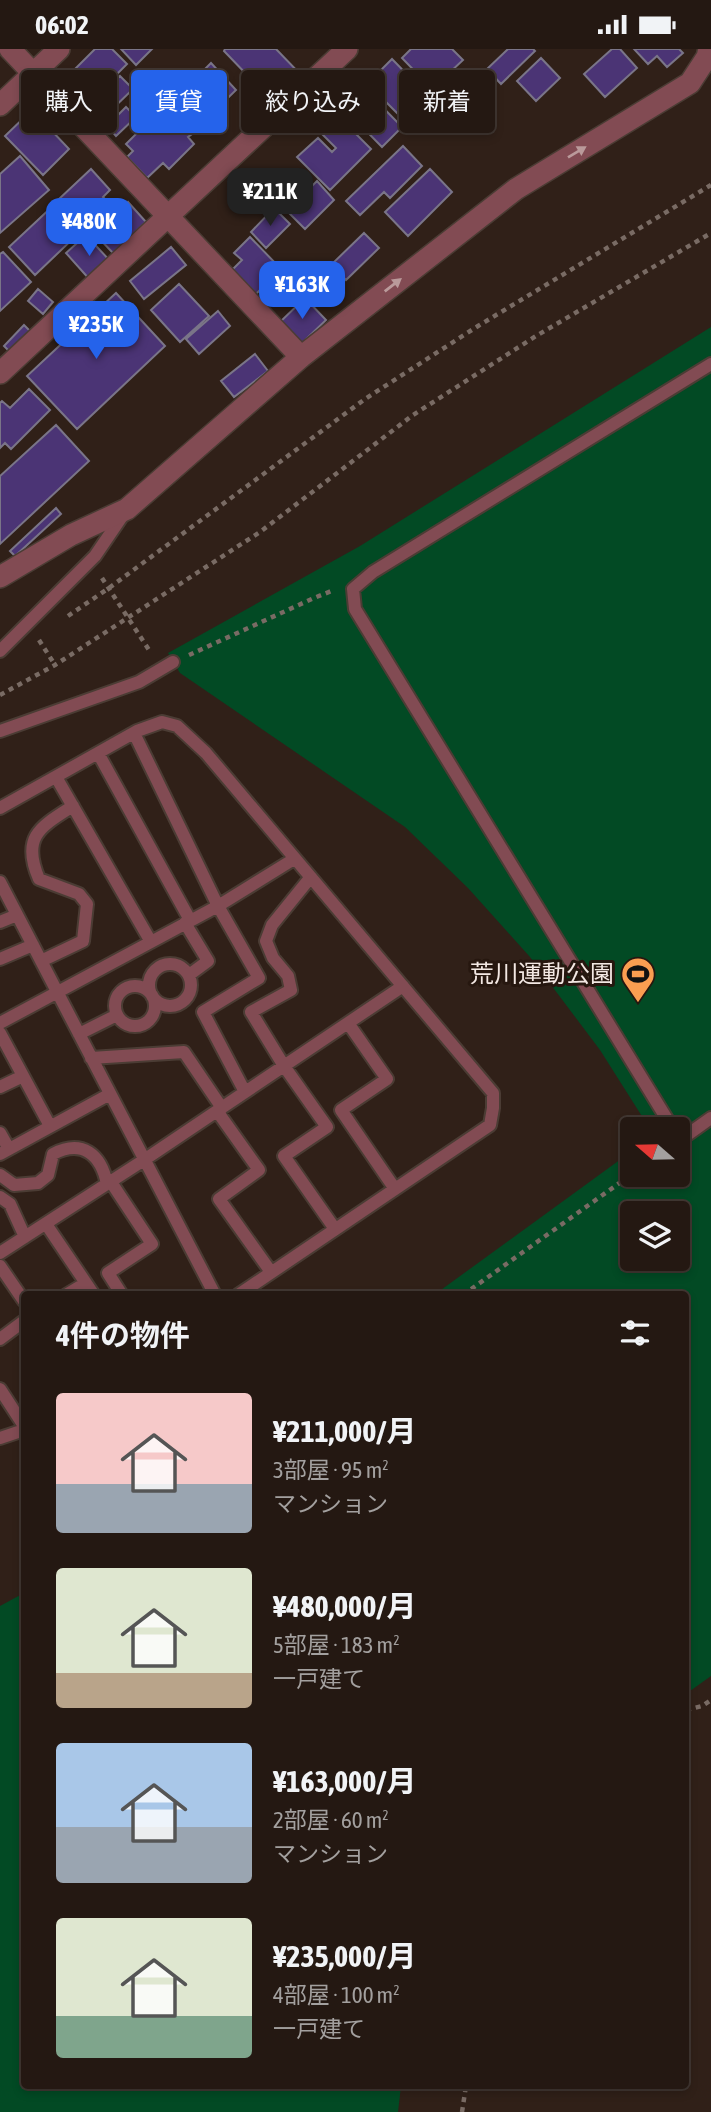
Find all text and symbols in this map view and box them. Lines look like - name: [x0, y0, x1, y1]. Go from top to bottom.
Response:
- text: 06:02: [35, 10, 89, 40]
- chip: 購入: [21, 70, 117, 133]
- chip: 賃貸: [131, 70, 227, 133]
- chip: 絞り込み: [241, 70, 385, 133]
- chip: 新着: [399, 70, 495, 133]
- one-way arrow: [568, 145, 587, 158]
- pin: ¥211K: [221, 169, 319, 228]
- text: ¥211K: [243, 178, 297, 204]
- pin: ¥480K: [40, 199, 138, 258]
- text: ¥480K: [62, 208, 116, 234]
- pin: ¥163K: [253, 261, 351, 321]
- text: ¥163K: [275, 271, 329, 297]
- one-way arrow: [384, 277, 402, 292]
- pin: ¥235K: [47, 301, 145, 361]
- text: ¥235K: [69, 311, 123, 337]
- sports icon: 荒川運動公園: [619, 955, 657, 1004]
- place label: 荒川運動公園: [470, 960, 614, 987]
- north arrow: [620, 1117, 690, 1187]
- map controls: [620, 1117, 690, 1271]
- button: layers: [620, 1201, 690, 1271]
- icon: filters: [616, 1314, 654, 1352]
- text: 4件の物件: [56, 1318, 190, 1352]
- text: ¥211,000/月: [273, 1414, 416, 1448]
- icon: home: [112, 1421, 196, 1505]
- text: 3部屋 · 95 m²: [273, 1457, 389, 1483]
- text: マンション: [273, 1491, 388, 1517]
- text: ¥480,000/月: [273, 1589, 416, 1623]
- icon: home: [112, 1596, 196, 1680]
- text: 5部屋 · 183 m²: [273, 1632, 400, 1658]
- text: 一戸建て: [273, 1666, 365, 1692]
- text: ¥163,000/月: [273, 1764, 416, 1798]
- icon: home: [112, 1771, 196, 1855]
- text: 2部屋 · 60 m²: [273, 1807, 389, 1833]
- text: マンション: [273, 1841, 388, 1867]
- text: ¥235,000/月: [273, 1939, 416, 1973]
- icon: home: [112, 1946, 196, 2030]
- text: 4部屋 · 100 m²: [273, 1982, 400, 2008]
- text: 一戸建て: [273, 2016, 365, 2042]

